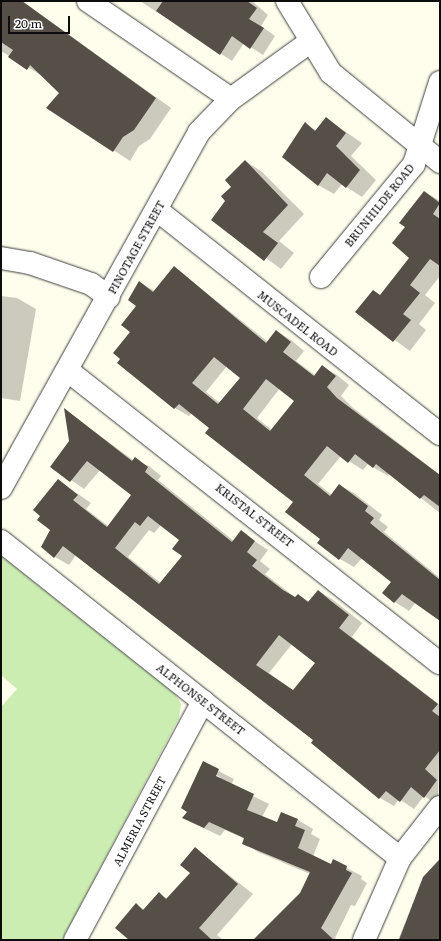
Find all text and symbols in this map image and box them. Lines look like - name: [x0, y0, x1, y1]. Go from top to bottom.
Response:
- scale bar: [10, 8, 72, 34]
- text: 20 m: [15, 14, 42, 32]
- street label: BRUNHILDE ROAD: [341, 161, 417, 249]
- street label: PINOTAGE STREET: [105, 198, 167, 296]
- street label: MUSCADEL ROAD: [255, 288, 341, 358]
- street label: KRISTAL STREET: [213, 480, 297, 550]
- street label: ALPHONSE STREET: [154, 660, 248, 738]
- street label: ALMERIA STREET: [110, 774, 168, 868]

